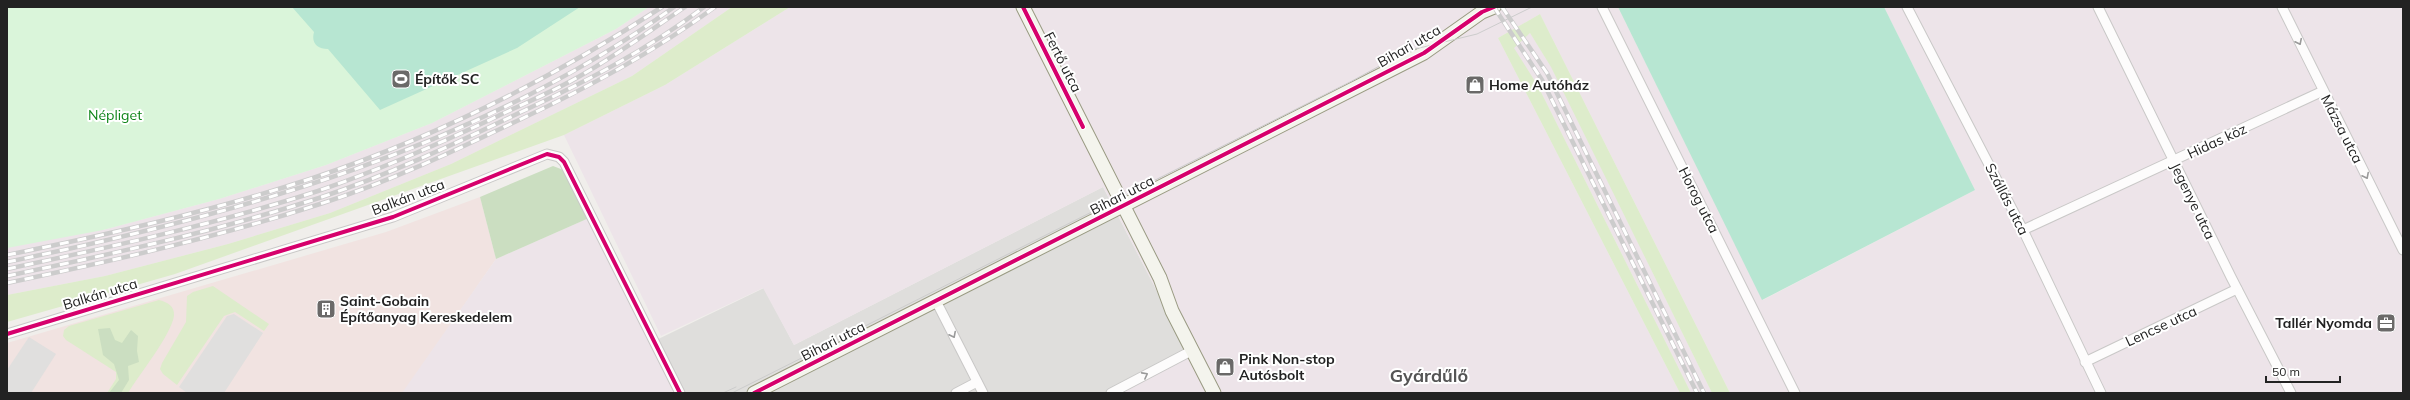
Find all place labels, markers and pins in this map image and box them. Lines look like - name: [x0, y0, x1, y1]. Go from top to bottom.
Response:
- sports icon: Építők SC: [390, 68, 412, 90]
- place label: Építők SC: [415, 70, 479, 88]
- shop icon: Home Autóház: [1464, 74, 1486, 96]
- place label: Home Autóház: [1489, 76, 1589, 94]
- place label: Saint-Gobain Építőanyag Kereskedelem: [340, 292, 512, 326]
- building icon: Saint-Gobain Építőanyag Kereskedelem: [315, 298, 337, 320]
- office icon: Tallér Nyomda: [2375, 312, 2397, 334]
- place label: Tallér Nyomda: [2275, 314, 2372, 332]
- place label: Pink Non-stop Autósbolt: [1239, 350, 1335, 384]
- shop icon: Pink Non-stop Autósbolt: [1214, 356, 1236, 378]

